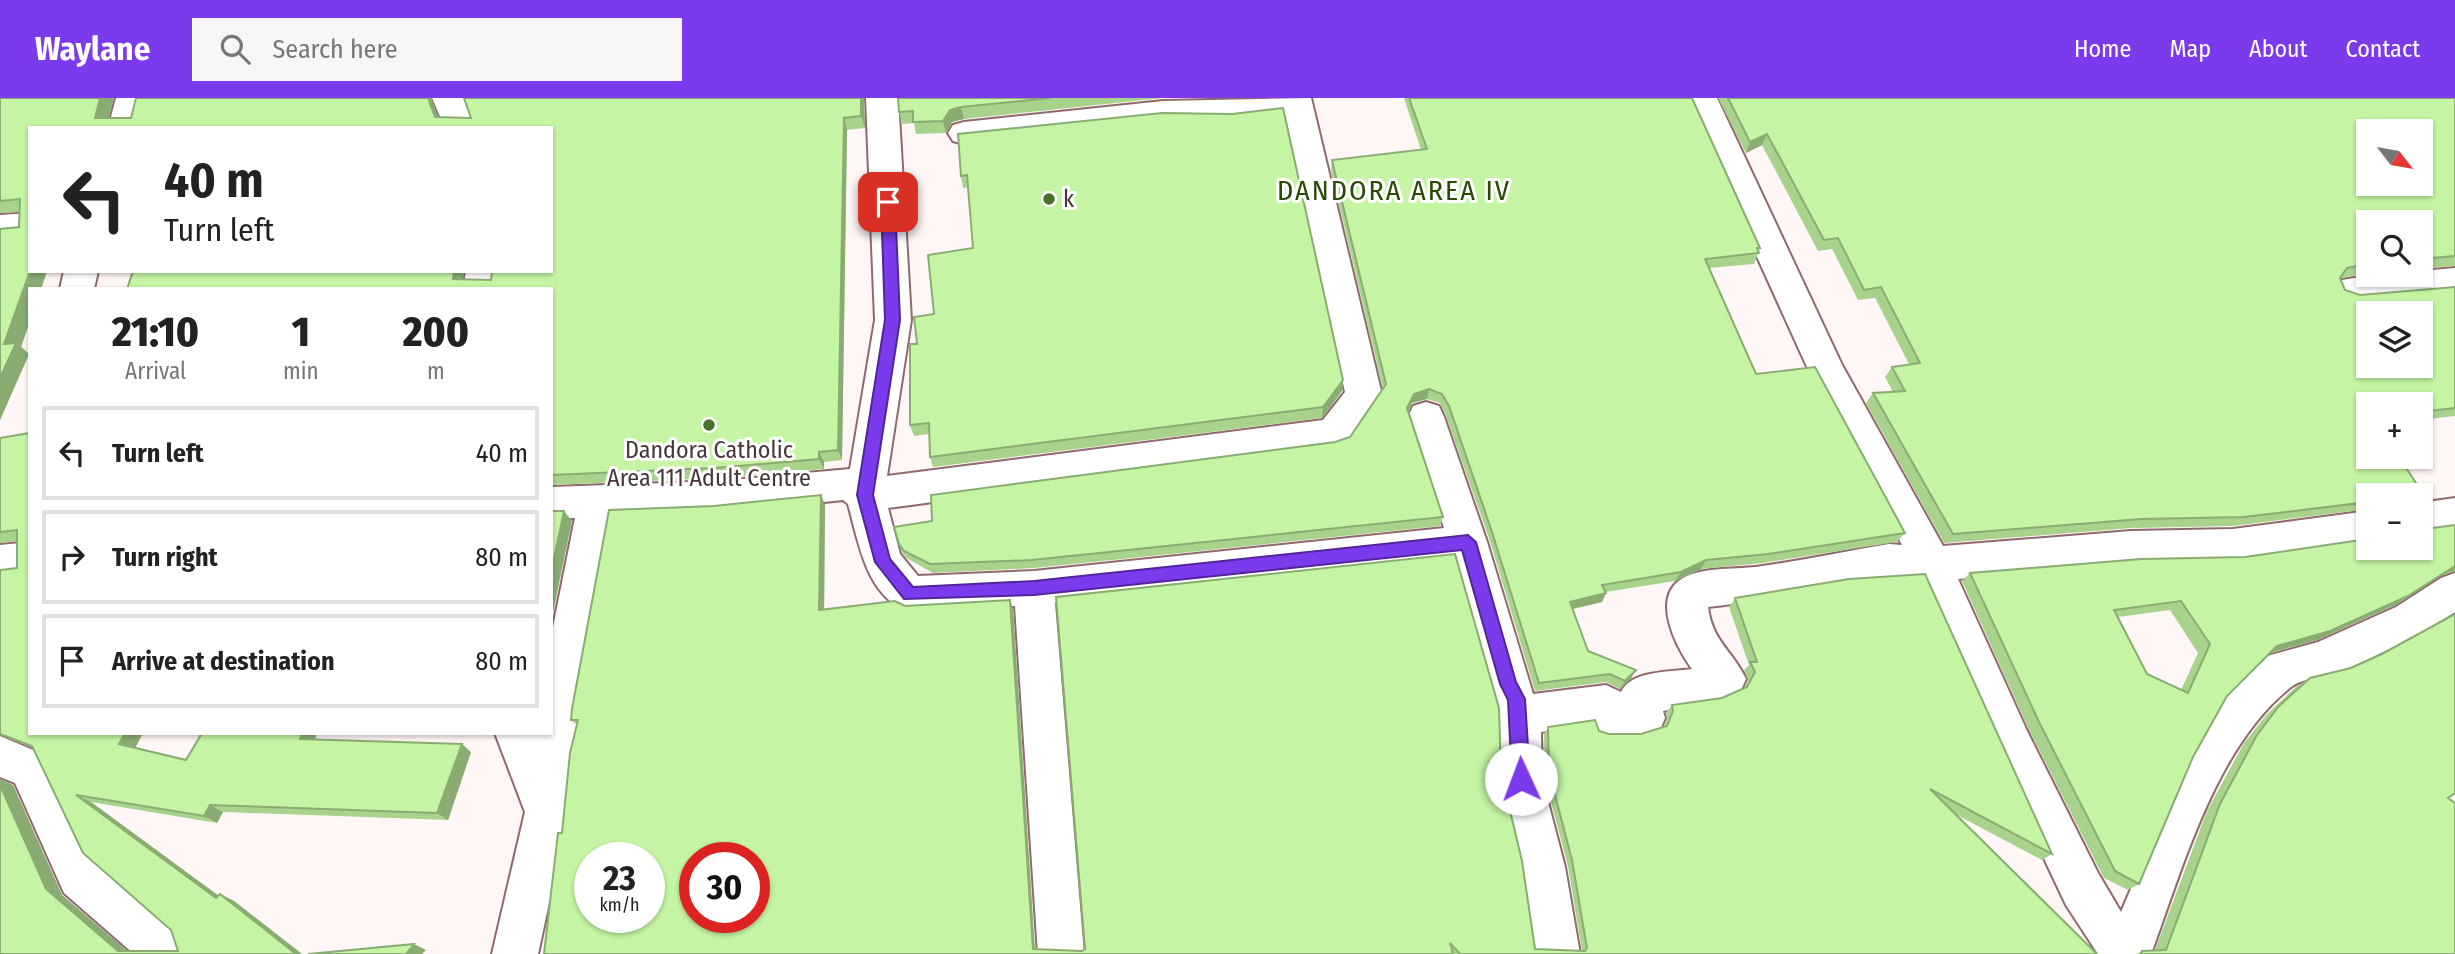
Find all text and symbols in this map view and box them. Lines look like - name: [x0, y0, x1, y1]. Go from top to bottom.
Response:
- search box: [192, 18, 682, 81]
- text: Waylane: [35, 29, 150, 69]
- icon: search: [216, 30, 254, 68]
- text: Search here: [272, 34, 398, 65]
- text: Home: [2074, 35, 2131, 63]
- text: Map: [2169, 35, 2211, 63]
- text: About: [2249, 35, 2307, 63]
- text: Contact: [2345, 35, 2420, 63]
- north arrow: [2356, 119, 2432, 196]
- map controls: [2356, 119, 2433, 560]
- text: 40 m: [164, 151, 264, 210]
- icon: left: [49, 154, 140, 245]
- pin: [858, 172, 918, 232]
- district label: DANDORA AREA IV: [1277, 174, 1511, 207]
- icon: arrive: [869, 183, 907, 221]
- place label: k: [1063, 185, 1075, 213]
- marker: k: [1041, 191, 1057, 207]
- button: search: [2356, 210, 2433, 287]
- text: Turn left: [164, 211, 274, 249]
- button: layers: [2356, 301, 2433, 378]
- text: 21:10: [112, 307, 199, 357]
- text: 1: [292, 307, 310, 357]
- text: 200: [403, 307, 469, 357]
- text: Arrival: [125, 357, 186, 385]
- text: min: [283, 357, 319, 385]
- text: m: [427, 357, 445, 385]
- button: +: [2356, 392, 2433, 469]
- marker: Dandora Catholic Area 111 Adult Centre: [701, 417, 717, 433]
- icon: left: [53, 434, 91, 472]
- place label: Dandora Catholic Area 111 Adult Centre: [607, 436, 811, 492]
- text: Turn left: [112, 438, 204, 469]
- text: 40 m: [476, 438, 528, 469]
- button: −: [2356, 483, 2433, 560]
- icon: right: [53, 538, 91, 576]
- text: Turn right: [112, 542, 218, 573]
- text: 80 m: [475, 542, 528, 573]
- icon: arrive: [53, 642, 91, 680]
- text: Arrive at destination: [112, 646, 335, 677]
- text: 80 m: [475, 646, 528, 677]
- position arrow: [1484, 742, 1558, 816]
- speed limit sign: 30: [679, 842, 770, 933]
- text: 23: [603, 857, 636, 899]
- text: km/h: [599, 894, 640, 916]

